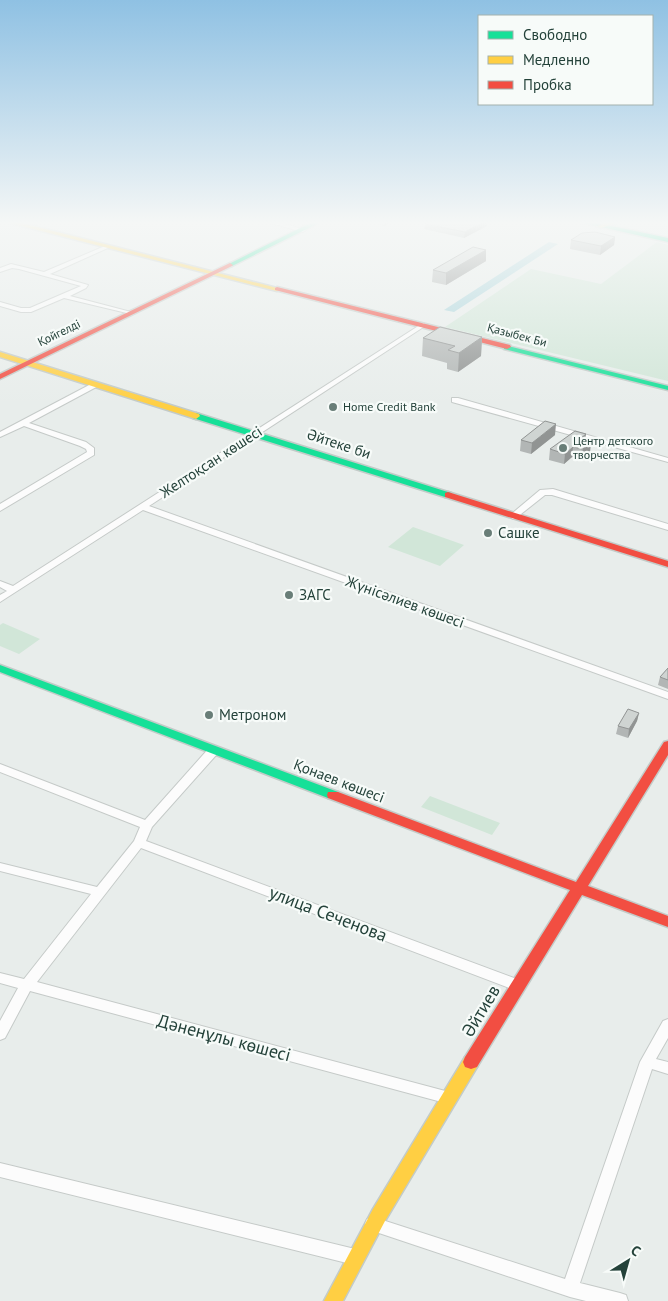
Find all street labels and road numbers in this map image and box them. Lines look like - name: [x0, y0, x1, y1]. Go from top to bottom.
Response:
- street label: Қойгелді: [35, 316, 83, 349]
- street label: Қазыбек Би: [486, 319, 549, 350]
- street label: Желтоқсан көшесі: [155, 421, 265, 502]
- street label: Әйтеке би: [305, 424, 373, 463]
- street label: Жүнісәлиев көшесі: [342, 571, 467, 632]
- street label: Қонаев көшесі: [291, 755, 387, 807]
- street label: улица Сеченова: [266, 880, 390, 947]
- street label: Әйтиев: [456, 981, 505, 1041]
- street label: Дәненұлы көшесі: [155, 1009, 293, 1066]

